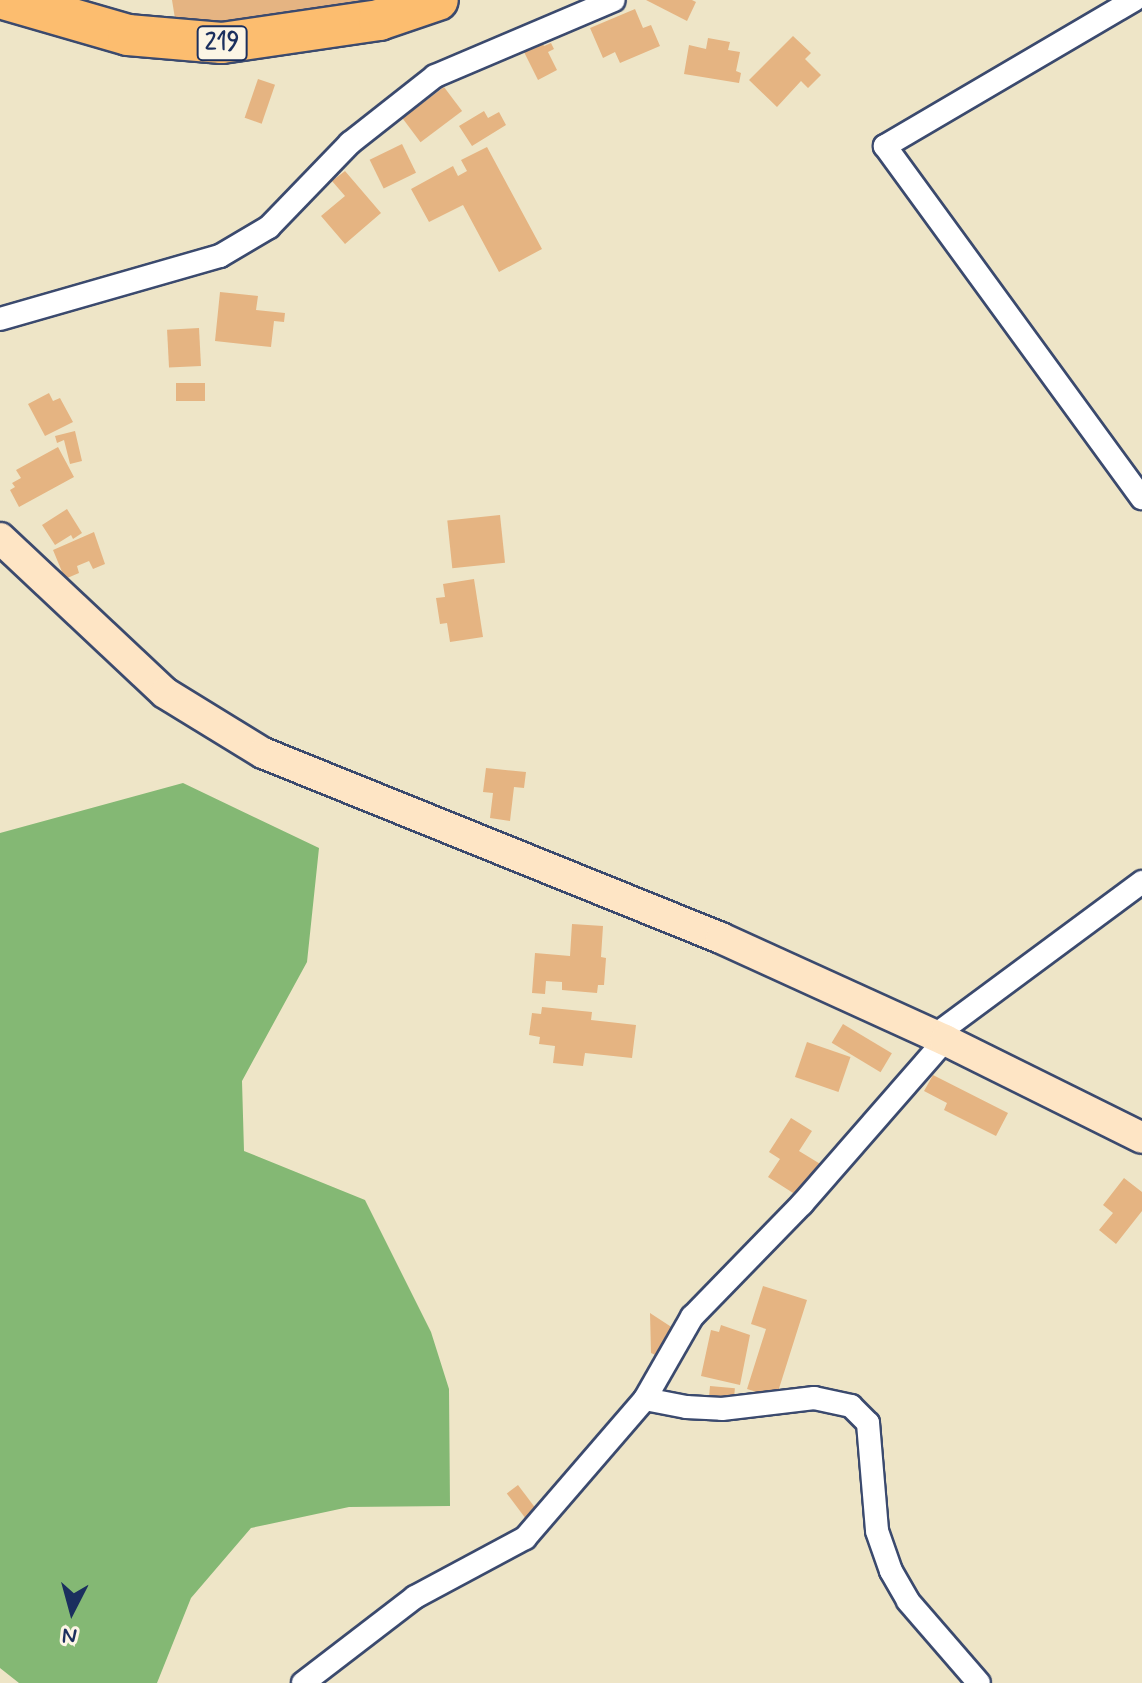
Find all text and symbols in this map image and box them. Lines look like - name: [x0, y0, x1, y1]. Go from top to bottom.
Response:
- road number: 219: [196, 23, 248, 63]
- north arrow: [32, 1571, 112, 1651]
- text: N: [61, 1620, 78, 1650]

